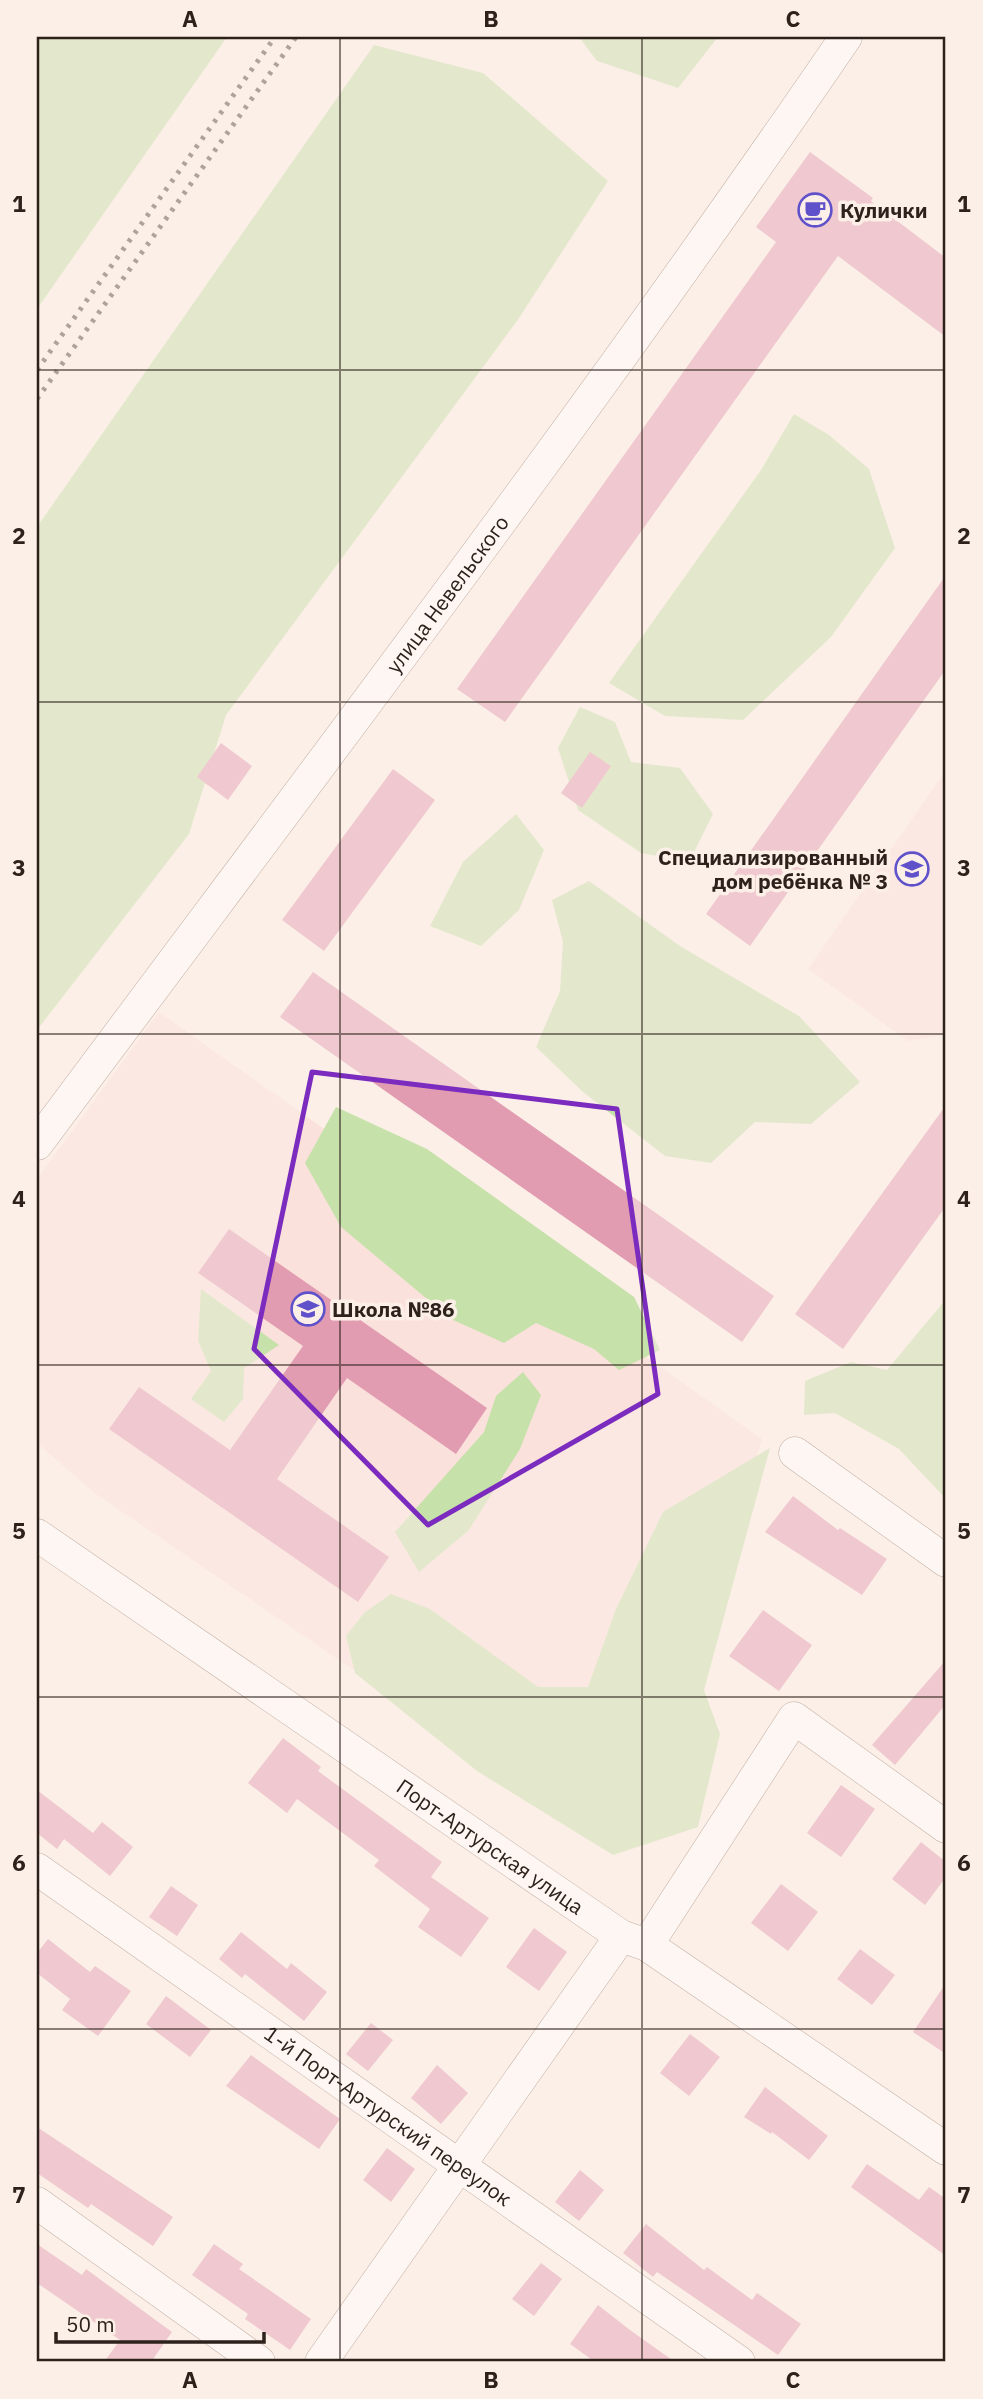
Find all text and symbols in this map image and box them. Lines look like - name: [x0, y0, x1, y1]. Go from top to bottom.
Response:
- text: A: [182, 3, 198, 33]
- text: B: [483, 3, 499, 33]
- text: C: [786, 3, 801, 33]
- text: 1: [12, 188, 26, 218]
- text: 1: [957, 188, 971, 218]
- cafe icon: Кулички: [796, 191, 834, 229]
- place label: Кулички: [840, 196, 928, 224]
- street label: улица Невельского: [379, 510, 515, 679]
- text: 2: [12, 520, 26, 550]
- text: 2: [957, 520, 971, 550]
- place label: Специализированный дом ребёнка № 3: [658, 843, 888, 895]
- school or university icon: Специализированный дом ребёнка № 3: [893, 850, 931, 888]
- text: 3: [12, 852, 26, 882]
- text: 3: [957, 852, 971, 882]
- text: 4: [12, 1183, 26, 1213]
- text: 4: [957, 1183, 971, 1213]
- school or university icon: Школа №86: [289, 1290, 327, 1328]
- place label: Школа №86: [332, 1295, 455, 1323]
- text: 5: [12, 1515, 26, 1545]
- text: 5: [957, 1515, 971, 1545]
- street label: Порт-Артурская улица: [391, 1772, 589, 1920]
- text: 6: [12, 1847, 26, 1877]
- text: 6: [957, 1847, 971, 1877]
- street label: 1-й Порт-Артурский переулок: [259, 2019, 517, 2212]
- text: 7: [12, 2179, 26, 2209]
- text: 7: [957, 2179, 971, 2209]
- scale bar: [56, 2301, 264, 2345]
- text: 50 m: [66, 2310, 115, 2338]
- text: A: [182, 2364, 198, 2394]
- text: B: [483, 2364, 499, 2394]
- text: C: [786, 2364, 801, 2394]

